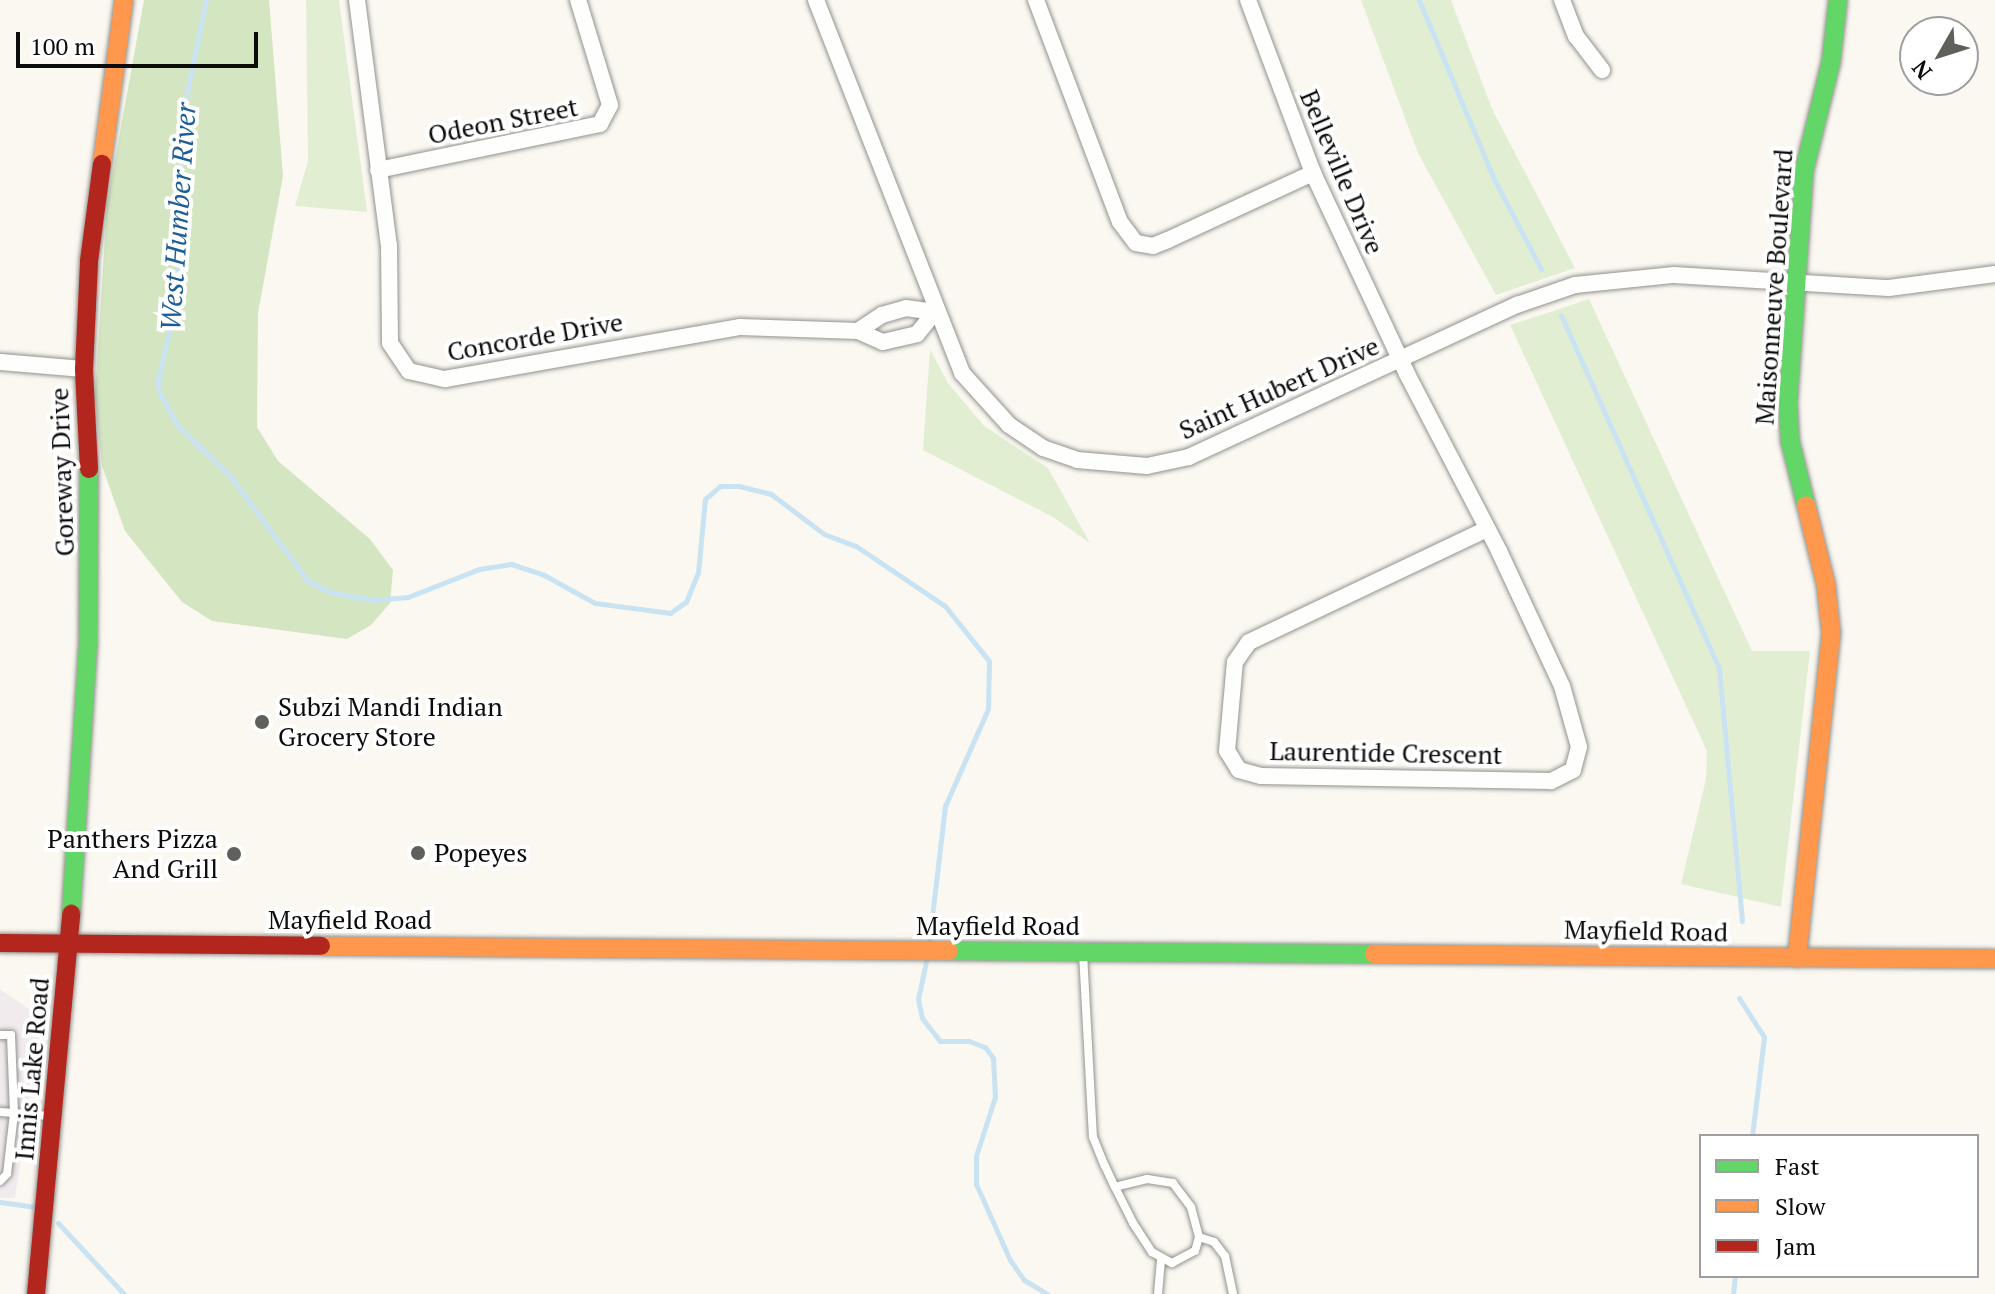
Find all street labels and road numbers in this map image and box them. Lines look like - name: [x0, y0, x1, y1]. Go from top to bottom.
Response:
- street label: Belleville Drive: [1293, 85, 1391, 259]
- street label: Odeon Street: [425, 91, 581, 151]
- street label: Maisonneuve Boulevard: [1749, 148, 1799, 426]
- street label: Concorde Drive: [445, 306, 625, 368]
- street label: Saint Hubert Drive: [1174, 330, 1384, 446]
- street label: Goreway Drive: [43, 387, 81, 557]
- street label: Laurentide Crescent: [1269, 735, 1503, 771]
- street label: Mayfield Road: [268, 904, 432, 936]
- street label: Mayfield Road: [916, 910, 1080, 942]
- street label: Mayfield Road: [1564, 914, 1728, 948]
- street label: Innis Lake Road: [8, 976, 56, 1162]

